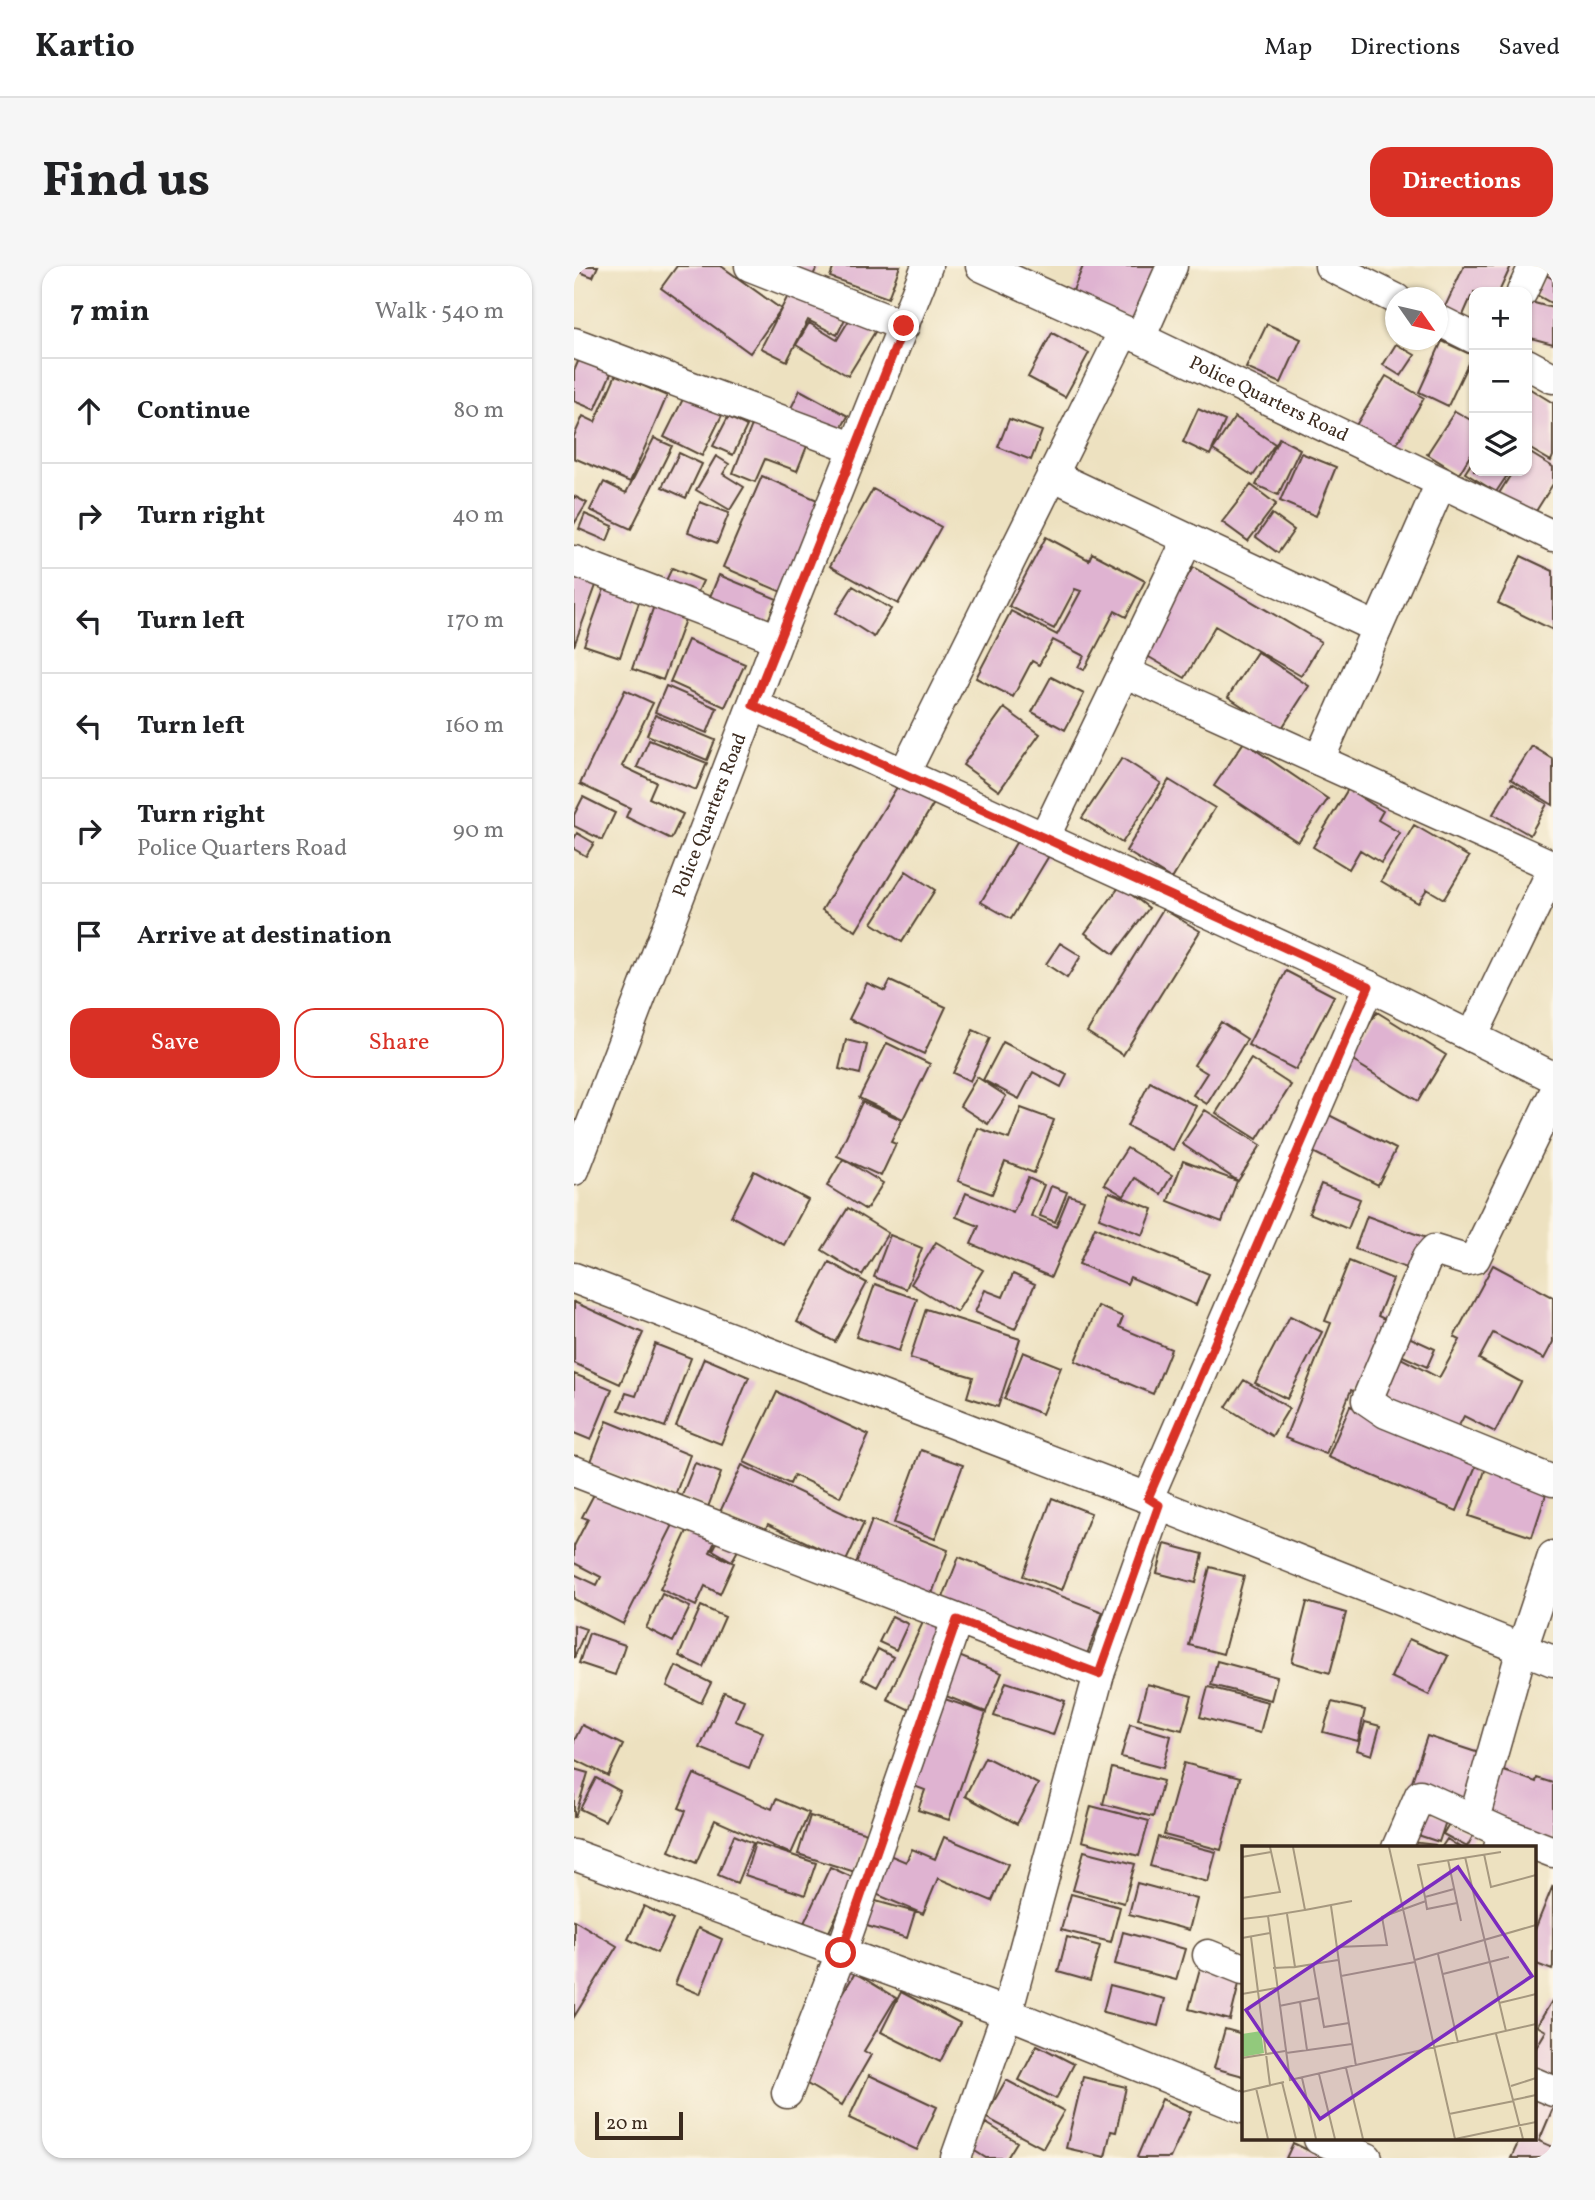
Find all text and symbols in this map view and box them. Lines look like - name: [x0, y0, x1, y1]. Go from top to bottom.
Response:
- text: Kartio: [35, 25, 135, 71]
- text: Map: [1264, 31, 1312, 65]
- text: Directions: [1350, 31, 1460, 65]
- text: Saved: [1498, 31, 1560, 65]
- button: Directions: [1370, 147, 1553, 217]
- text: Find us: [42, 148, 210, 217]
- north arrow: [1385, 287, 1448, 350]
- map controls: [1469, 287, 1532, 476]
- button: +: [1469, 287, 1532, 350]
- text: 7 min: [70, 291, 150, 333]
- text: Walk · 540 m: [375, 296, 504, 328]
- route end: [888, 310, 919, 341]
- street label: Police Quarters Road: [1185, 350, 1352, 449]
- button: −: [1469, 350, 1532, 413]
- icon: ahead: [70, 392, 108, 430]
- text: Continue: [137, 393, 250, 429]
- text: 80 m: [454, 395, 504, 427]
- button: layers: [1469, 413, 1532, 476]
- icon: right: [70, 497, 108, 535]
- text: Turn right: [137, 498, 265, 534]
- text: 40 m: [452, 500, 504, 532]
- icon: left: [70, 602, 108, 640]
- text: Turn left: [137, 603, 245, 639]
- text: 170 m: [446, 605, 504, 637]
- icon: left: [70, 707, 108, 745]
- text: Turn left: [137, 708, 245, 744]
- text: 160 m: [445, 710, 504, 742]
- street label: Police Quarters Road: [667, 730, 754, 901]
- text: Turn right: [137, 797, 265, 833]
- icon: right: [70, 812, 108, 850]
- text: 90 m: [453, 815, 504, 847]
- text: Police Quarters Road: [137, 833, 347, 865]
- icon: arrive: [70, 917, 108, 955]
- text: Arrive at destination: [137, 918, 392, 954]
- button: Save: [70, 1008, 280, 1078]
- button: Share: [294, 1008, 504, 1078]
- inset map: [1242, 1846, 1536, 2140]
- route start: [825, 1937, 856, 1968]
- scale bar: [595, 2109, 682, 2141]
- text: 20 m: [606, 2111, 648, 2137]

